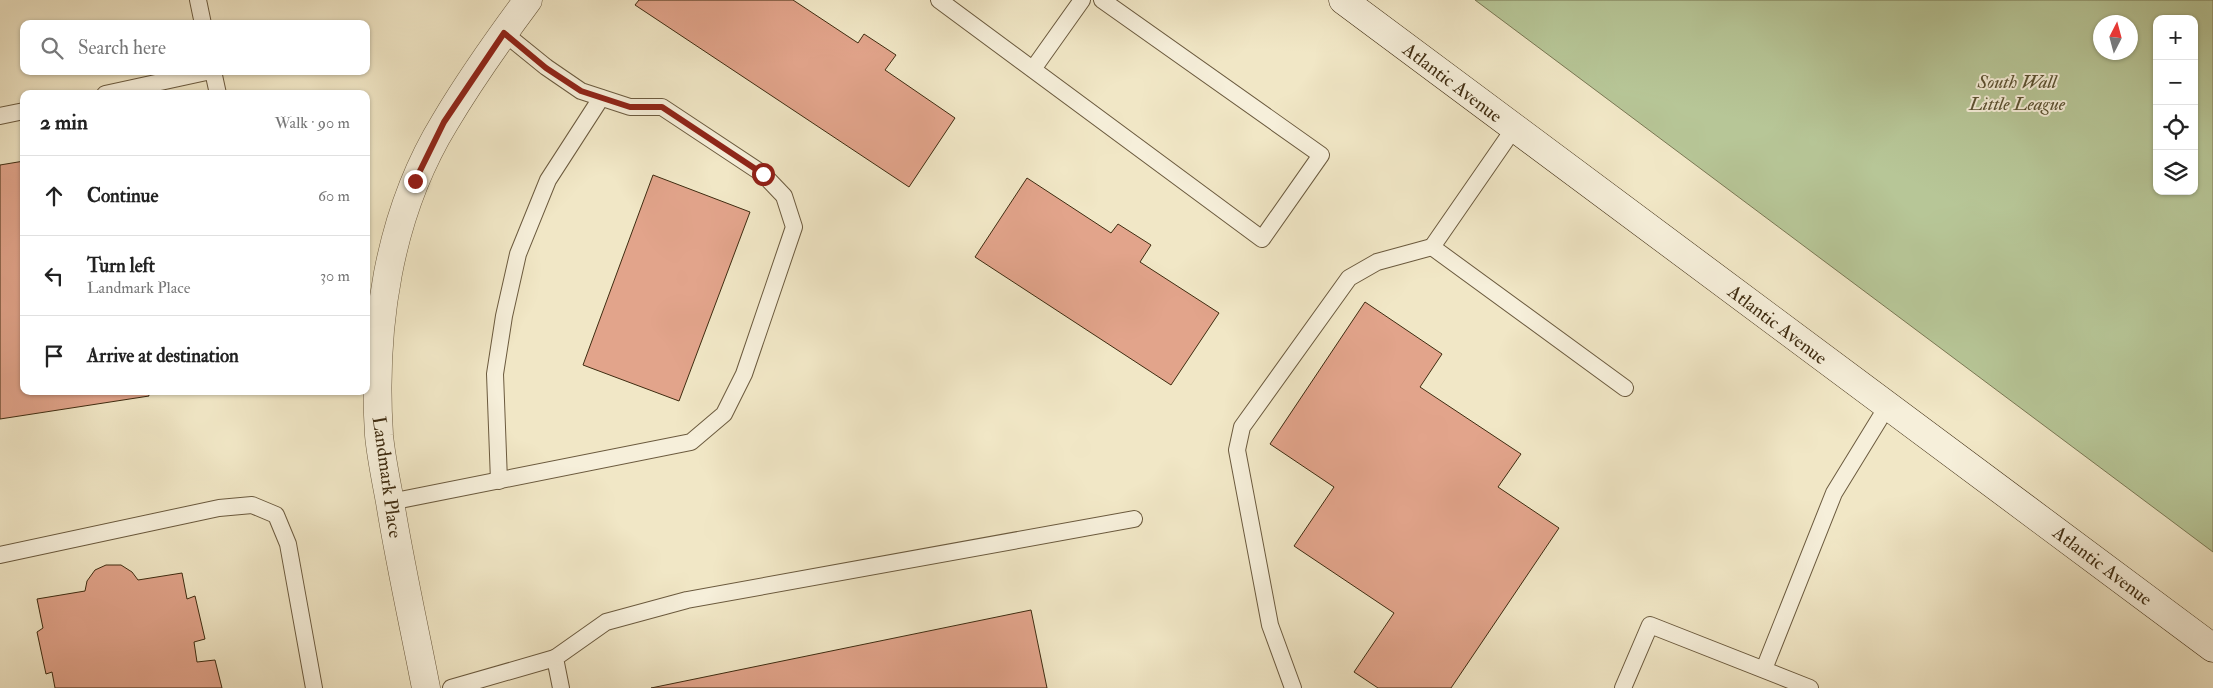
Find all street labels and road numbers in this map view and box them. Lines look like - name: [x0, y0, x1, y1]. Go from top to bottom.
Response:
- street label: Atlantic Avenue: [1397, 37, 1507, 128]
- street label: Atlantic Avenue: [1722, 279, 1832, 370]
- street label: Landmark Place: [367, 415, 407, 540]
- street label: Atlantic Avenue: [2047, 520, 2157, 611]

